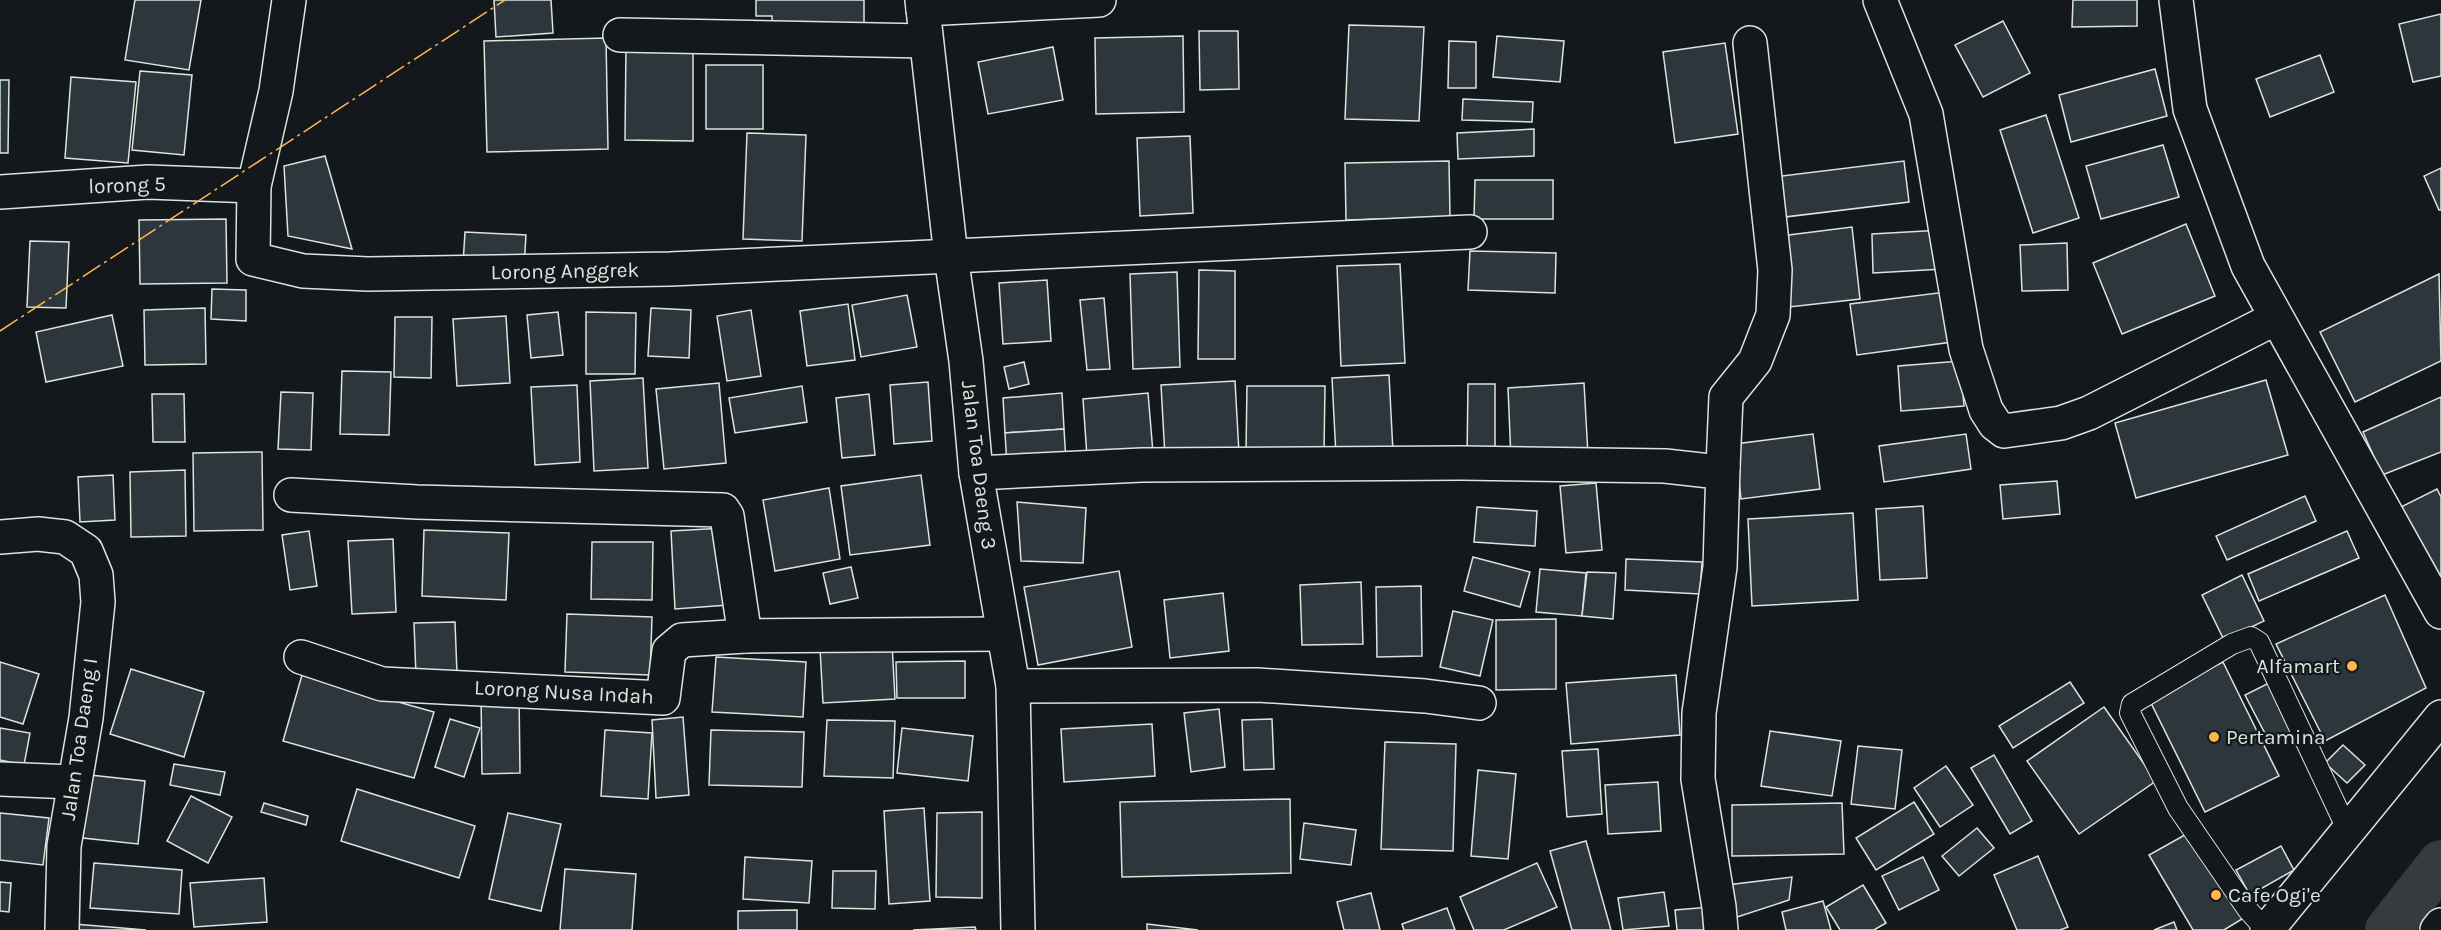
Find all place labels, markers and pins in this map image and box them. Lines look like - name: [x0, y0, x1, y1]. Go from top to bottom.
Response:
- place label: Alfamart: [2257, 654, 2340, 678]
- marker: Alfamart: [2345, 659, 2359, 673]
- place label: Pertamina: [2226, 725, 2326, 749]
- marker: Pertamina: [2207, 730, 2221, 744]
- place label: Cafe Ogi'e: [2228, 883, 2321, 907]
- marker: Cafe Ogi'e: [2209, 888, 2223, 902]

